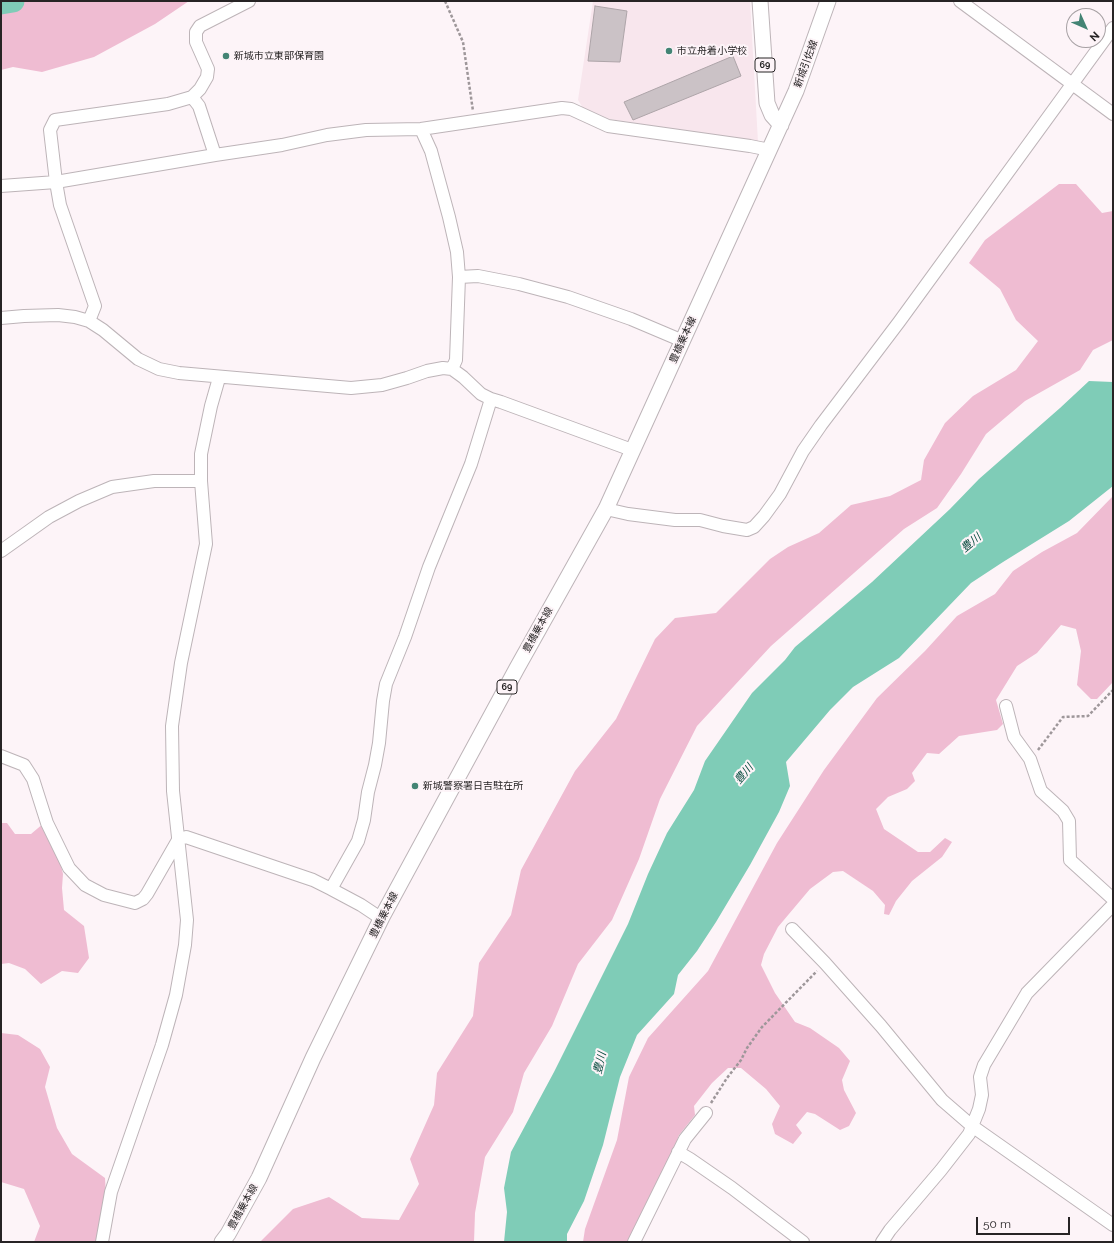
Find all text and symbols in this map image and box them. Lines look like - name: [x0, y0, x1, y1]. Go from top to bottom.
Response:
- north arrow: [1066, 8, 1106, 48]
- text: N: [1087, 29, 1102, 44]
- street label: 新城引佐線: [792, 38, 820, 90]
- place label: 市立舟着小学校: [677, 45, 747, 57]
- marker: 市立舟着小学校: [664, 46, 674, 56]
- place label: 新城市立東部保育園: [234, 50, 324, 62]
- marker: 新城市立東部保育園: [221, 51, 231, 61]
- road number: 69: [755, 58, 775, 72]
- street label: 豊橋乗本線: [667, 315, 699, 365]
- water label: 豊川: [958, 531, 984, 555]
- street label: 豊橋乗本線: [521, 605, 555, 655]
- road number: 69: [497, 680, 517, 694]
- water label: 豊川: [732, 761, 756, 787]
- place label: 新城警察署日吉駐在所: [423, 780, 523, 792]
- marker: 新城警察署日吉駐在所: [410, 781, 420, 791]
- street label: 豊橋乗本線: [367, 890, 401, 940]
- water label: 豊川: [591, 1051, 609, 1075]
- street label: 豊橋乗本線: [226, 1182, 260, 1232]
- scale bar: [978, 1209, 1072, 1235]
- text: 50 m: [983, 1217, 1011, 1231]

